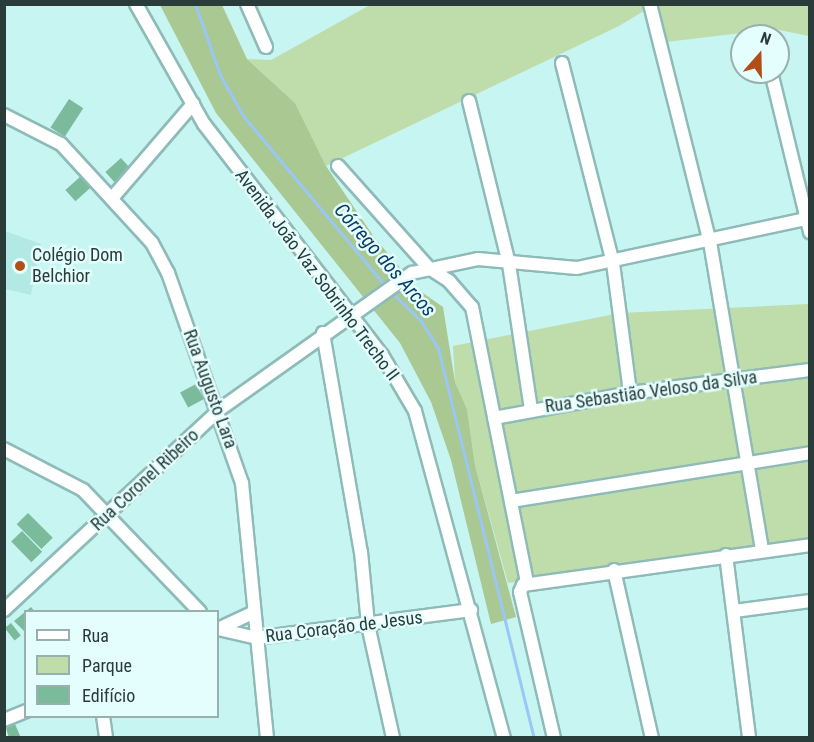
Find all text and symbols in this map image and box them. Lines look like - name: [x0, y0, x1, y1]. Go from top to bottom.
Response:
- north arrow: [730, 24, 790, 84]
- text: N: [758, 28, 773, 49]
- street label: Avenida João Vaz Sobrinho Trecho II: [230, 165, 404, 385]
- water label: Córrego dos Arcos: [329, 198, 441, 322]
- place label: Colégio Dom Belchior: [32, 245, 123, 288]
- marker: Colégio Dom Belchior: [13, 259, 27, 273]
- street label: Rua Augusto Lara: [178, 327, 242, 451]
- street label: Rua Sebastião Veloso da Silva: [544, 366, 758, 418]
- street label: Rua Coronel Ribeiro: [87, 425, 203, 535]
- street label: Rua Coração de Jesus: [264, 607, 424, 647]
- legend: [24, 610, 219, 718]
- text: Rua: [82, 625, 109, 646]
- text: Parque: [82, 655, 132, 676]
- text: Edifício: [82, 685, 135, 706]

